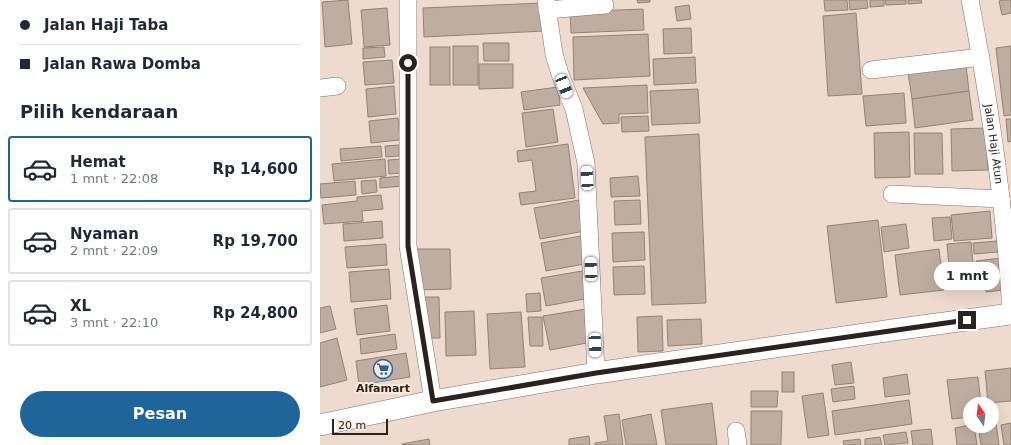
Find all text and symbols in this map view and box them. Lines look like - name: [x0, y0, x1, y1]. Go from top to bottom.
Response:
- text: Jalan Haji Taba: [44, 16, 168, 34]
- route start: [399, 54, 417, 72]
- text: Jalan Rawa Domba: [44, 55, 201, 73]
- car: [554, 73, 574, 99]
- text: Pilih kendaraan: [20, 101, 178, 122]
- street label: Jalan Haji Atun: [981, 102, 1005, 185]
- icon: car: [22, 151, 58, 187]
- text: Hemat: [70, 153, 126, 171]
- text: Rp 14,600: [213, 160, 298, 178]
- car: [580, 166, 594, 190]
- text: 1 mnt · 22:08: [70, 171, 158, 186]
- icon: car: [22, 223, 58, 259]
- text: Nyaman: [70, 225, 139, 243]
- text: Rp 19,700: [213, 232, 298, 250]
- text: 2 mnt · 22:09: [70, 243, 158, 258]
- car: [585, 257, 597, 281]
- callout: 1 mnt: [934, 262, 1000, 290]
- text: 1 mnt: [946, 268, 988, 283]
- icon: car: [22, 295, 58, 331]
- text: XL: [70, 297, 91, 315]
- text: Rp 24,800: [213, 304, 298, 322]
- route end: [958, 311, 976, 329]
- text: 3 mnt · 22:10: [70, 315, 158, 330]
- car: [589, 333, 601, 357]
- supermarket icon: Alfamart: [372, 358, 394, 380]
- place label: Alfamart: [356, 382, 410, 395]
- button: Pesan: [20, 391, 300, 437]
- north arrow: [963, 397, 999, 433]
- map controls: [963, 397, 999, 433]
- scale bar: [332, 417, 388, 436]
- text: 20 m: [338, 419, 366, 432]

